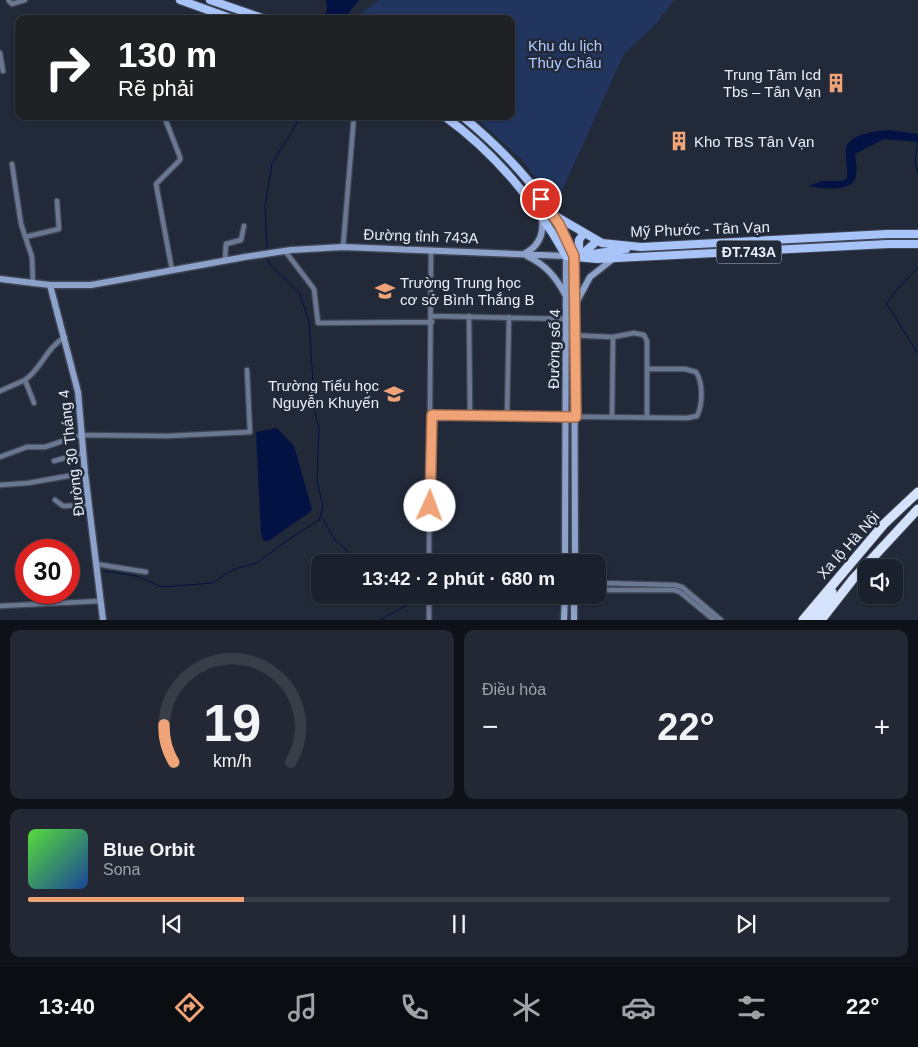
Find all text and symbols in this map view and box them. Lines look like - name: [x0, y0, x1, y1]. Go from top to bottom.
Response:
- icon: right: [35, 35, 100, 100]
- text: 130 m: [118, 35, 217, 74]
- park label: Khu du lịch Thủy Châu: [528, 37, 602, 71]
- place label: Trung Tâm Icd Tbs – Tân Vạn: [723, 66, 821, 100]
- building icon: Trung Tâm Icd Tbs – Tân Vạn: [825, 72, 847, 94]
- text: Rẽ phải: [118, 76, 194, 101]
- building icon: Kho TBS Tân Vạn: [668, 130, 690, 152]
- place label: Kho TBS Tân Vạn: [694, 133, 814, 150]
- pin: [520, 178, 562, 220]
- icon: arrive: [527, 185, 555, 213]
- street label: Mỹ Phước - Tân Vạn: [630, 218, 770, 240]
- street label: Đường tỉnh 743A: [363, 225, 479, 247]
- road number: ĐT.743A: [716, 240, 782, 264]
- place label: Trường Trung học cơ sở Bình Thắng B: [400, 274, 534, 308]
- school or university icon: Trường Trung học cơ sở Bình Thắng B: [374, 280, 396, 302]
- street label: Đường số 4: [545, 309, 563, 389]
- place label: Trường Tiểu học Nguyễn Khuyến: [268, 377, 379, 411]
- school or university icon: Trường Tiểu học Nguyễn Khuyến: [383, 383, 405, 405]
- street label: Đường 30 Tháng 4: [55, 389, 87, 517]
- position arrow: [403, 479, 455, 531]
- street label: Xa lộ Hà Nội: [814, 508, 882, 582]
- speed limit sign: 30: [15, 539, 80, 604]
- map controls: [858, 559, 903, 604]
- button: sound: [858, 559, 903, 604]
- text: 13:42 · 2 phút · 680 m: [362, 568, 555, 589]
- text: Điều hòa: [482, 681, 546, 698]
- text: 19: [203, 694, 261, 752]
- text: 22°: [657, 706, 715, 748]
- text: −: [482, 711, 498, 742]
- text: +: [874, 711, 890, 742]
- text: km/h: [213, 751, 251, 771]
- text: Blue Orbit: [103, 839, 195, 860]
- text: Sona: [103, 861, 140, 878]
- icon: previous: [158, 910, 186, 938]
- icon: pause: [445, 910, 473, 938]
- icon: next: [732, 910, 760, 938]
- icon: directions: [172, 990, 207, 1025]
- icon: music: [285, 990, 320, 1025]
- icon: phone: [397, 990, 432, 1025]
- icon: climate: [509, 990, 544, 1025]
- icon: car: [621, 990, 656, 1025]
- icon: filters: [734, 990, 769, 1025]
- text: 13:40: [39, 994, 95, 1019]
- text: 22°: [846, 994, 879, 1019]

